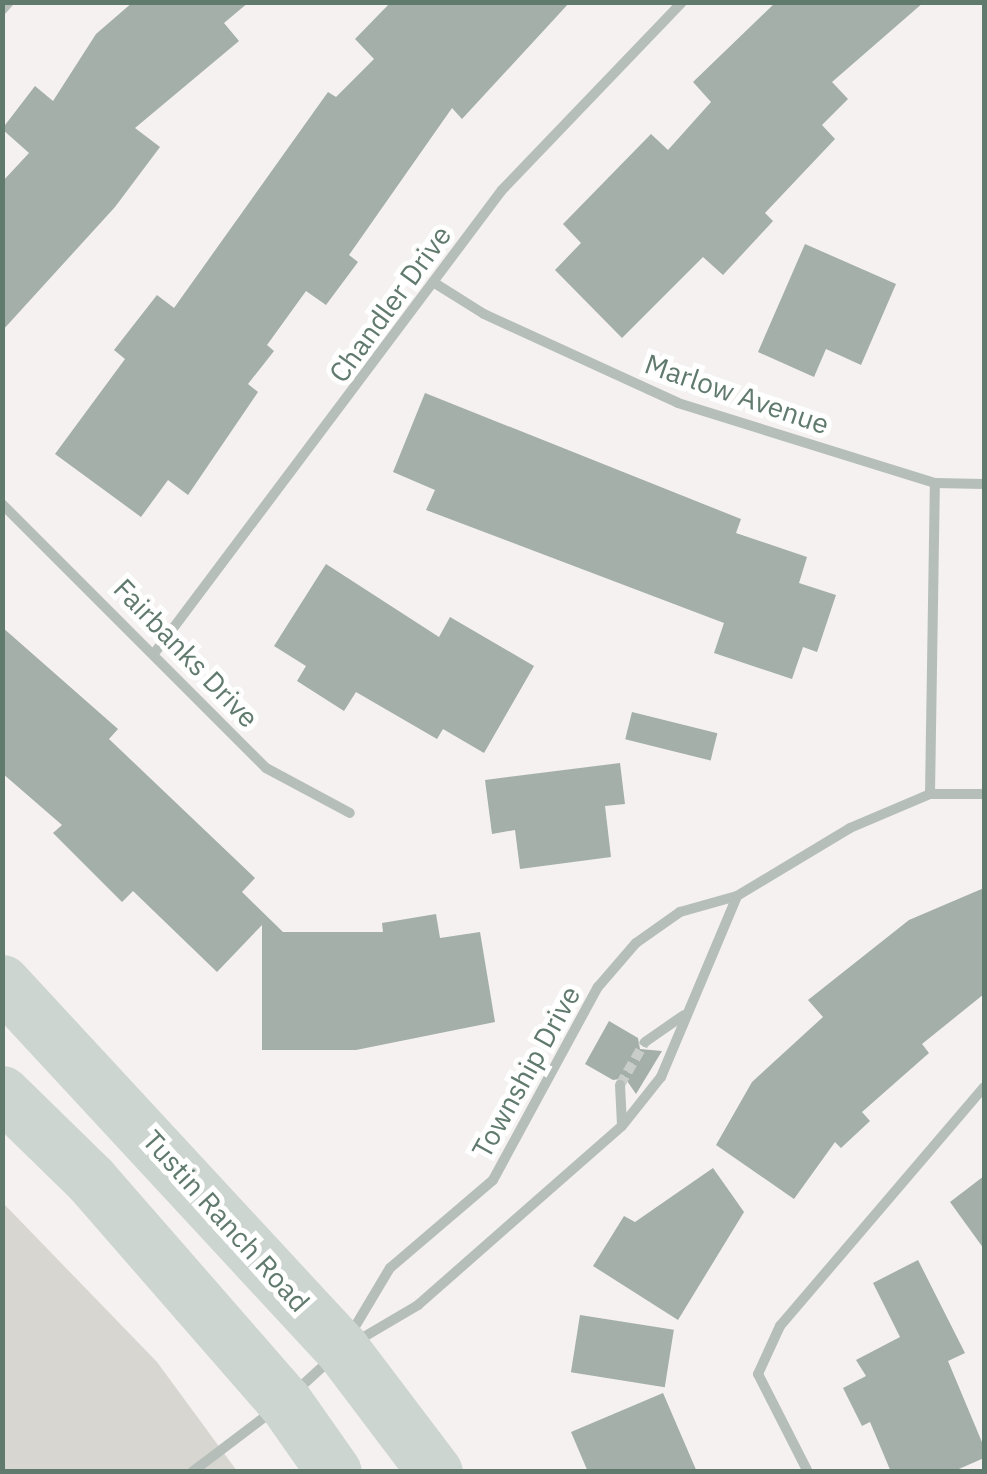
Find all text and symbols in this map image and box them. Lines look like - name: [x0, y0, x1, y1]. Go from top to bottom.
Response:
- street label: Chandler Drive: [322, 219, 458, 389]
- street label: Marlow Avenue: [640, 347, 834, 441]
- street label: Fairbanks Drive: [107, 572, 265, 734]
- street label: Township Drive: [465, 980, 587, 1164]
- street label: Tustin Ranch Road: [136, 1123, 316, 1319]

